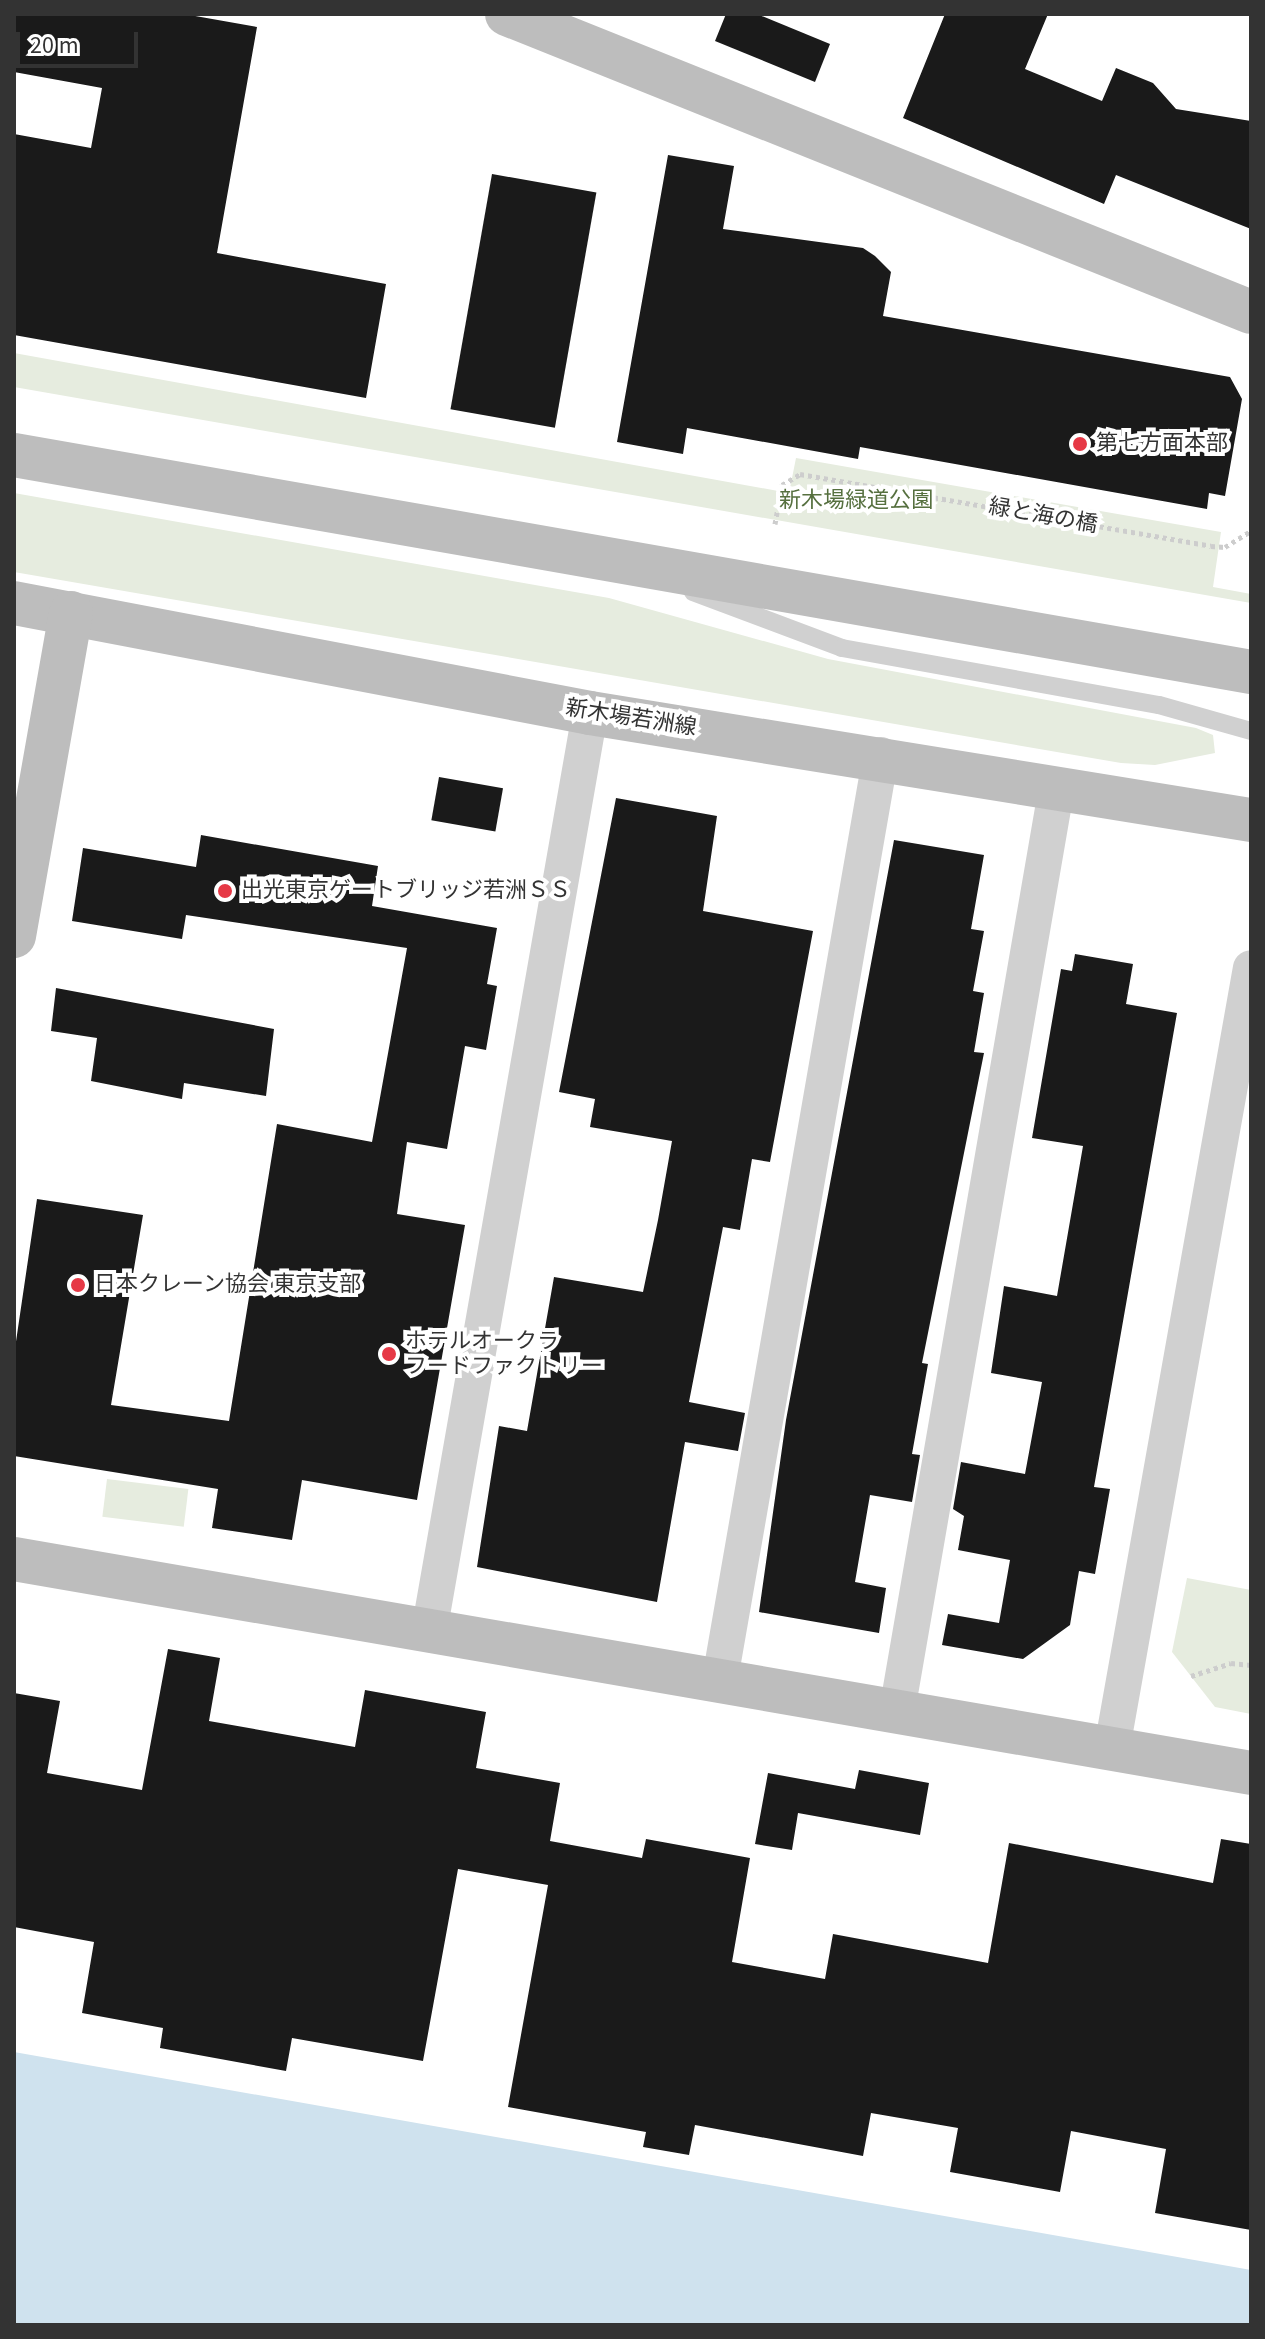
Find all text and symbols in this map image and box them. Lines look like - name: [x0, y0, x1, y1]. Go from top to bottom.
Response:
- scale bar: [20, 16, 142, 66]
- text: 20 m: [30, 28, 79, 63]
- place label: 第七方面本部: [1096, 431, 1228, 457]
- marker: 第七方面本部: [1071, 435, 1089, 453]
- park label: 新木場緑道公園: [779, 488, 933, 514]
- street label: 緑と海の橋: [987, 493, 1099, 539]
- street label: 新木場若洲線: [564, 695, 698, 741]
- place label: 出光東京ゲートブリッジ若洲ＳＳ: [241, 878, 571, 904]
- marker: 出光東京ゲートブリッジ若洲ＳＳ: [216, 882, 234, 900]
- place label: 日本クレーン協会 東京支部: [94, 1272, 362, 1298]
- marker: 日本クレーン協会 東京支部: [69, 1276, 87, 1294]
- place label: ホテルオークラ フードファクトリー: [405, 1328, 603, 1380]
- marker: ホテルオークラ フードファクトリー: [380, 1345, 398, 1363]

